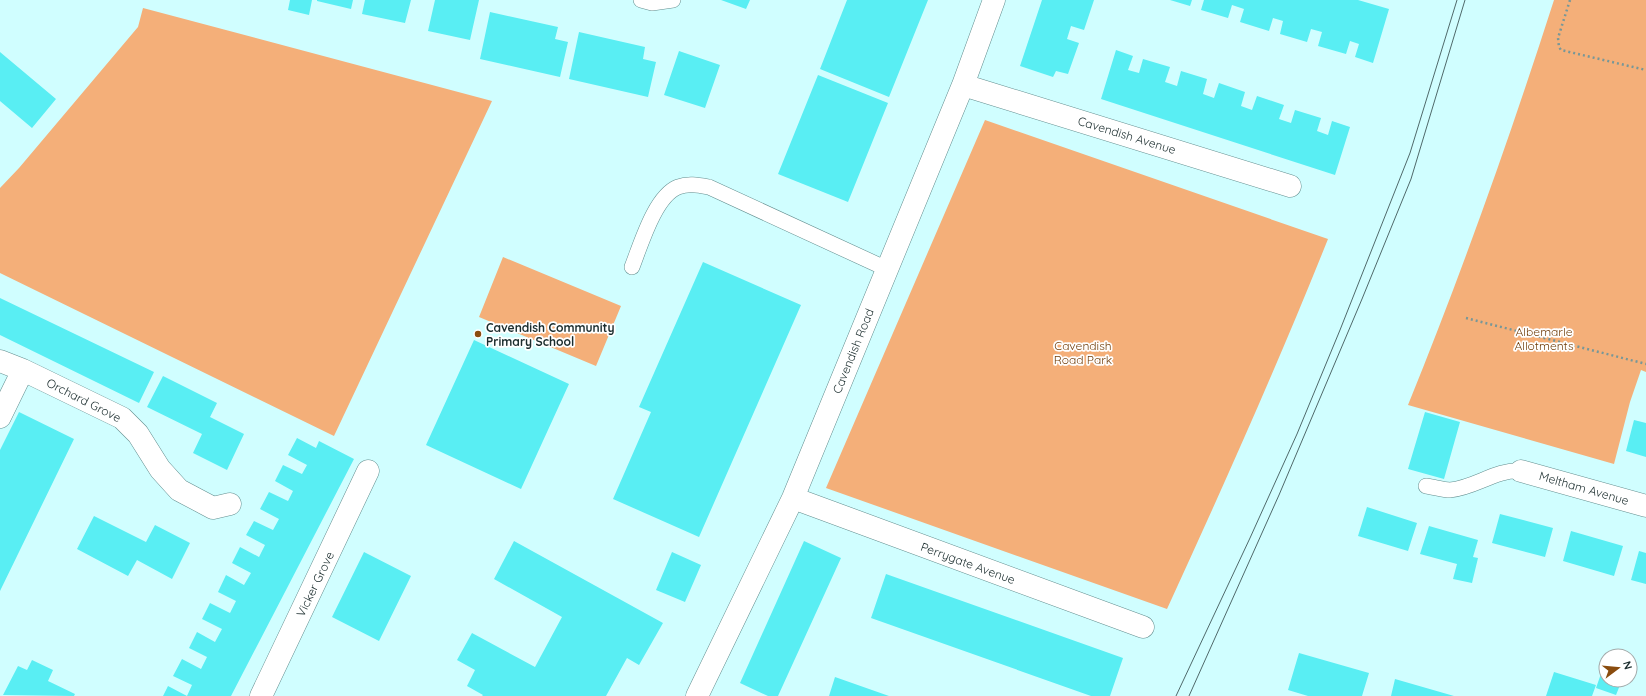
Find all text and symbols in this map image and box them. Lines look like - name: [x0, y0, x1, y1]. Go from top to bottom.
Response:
- street label: Cavendish Avenue: [1076, 113, 1178, 157]
- street label: Cavendish Road: [829, 306, 877, 396]
- place label: Cavendish Community Primary School: [486, 320, 615, 349]
- park label: Albemarle Allotments: [1514, 324, 1574, 353]
- marker: Cavendish Community Primary School: [473, 329, 483, 339]
- park label: Cavendish Road Park: [1054, 338, 1112, 367]
- street label: Orchard Grove: [44, 375, 124, 425]
- street label: Meltham Avenue: [1537, 468, 1631, 508]
- street label: Perrygate Avenue: [919, 539, 1018, 587]
- street label: Vicker Grove: [293, 549, 337, 619]
- north arrow: [1598, 648, 1638, 688]
- text: N: [1620, 659, 1635, 671]

